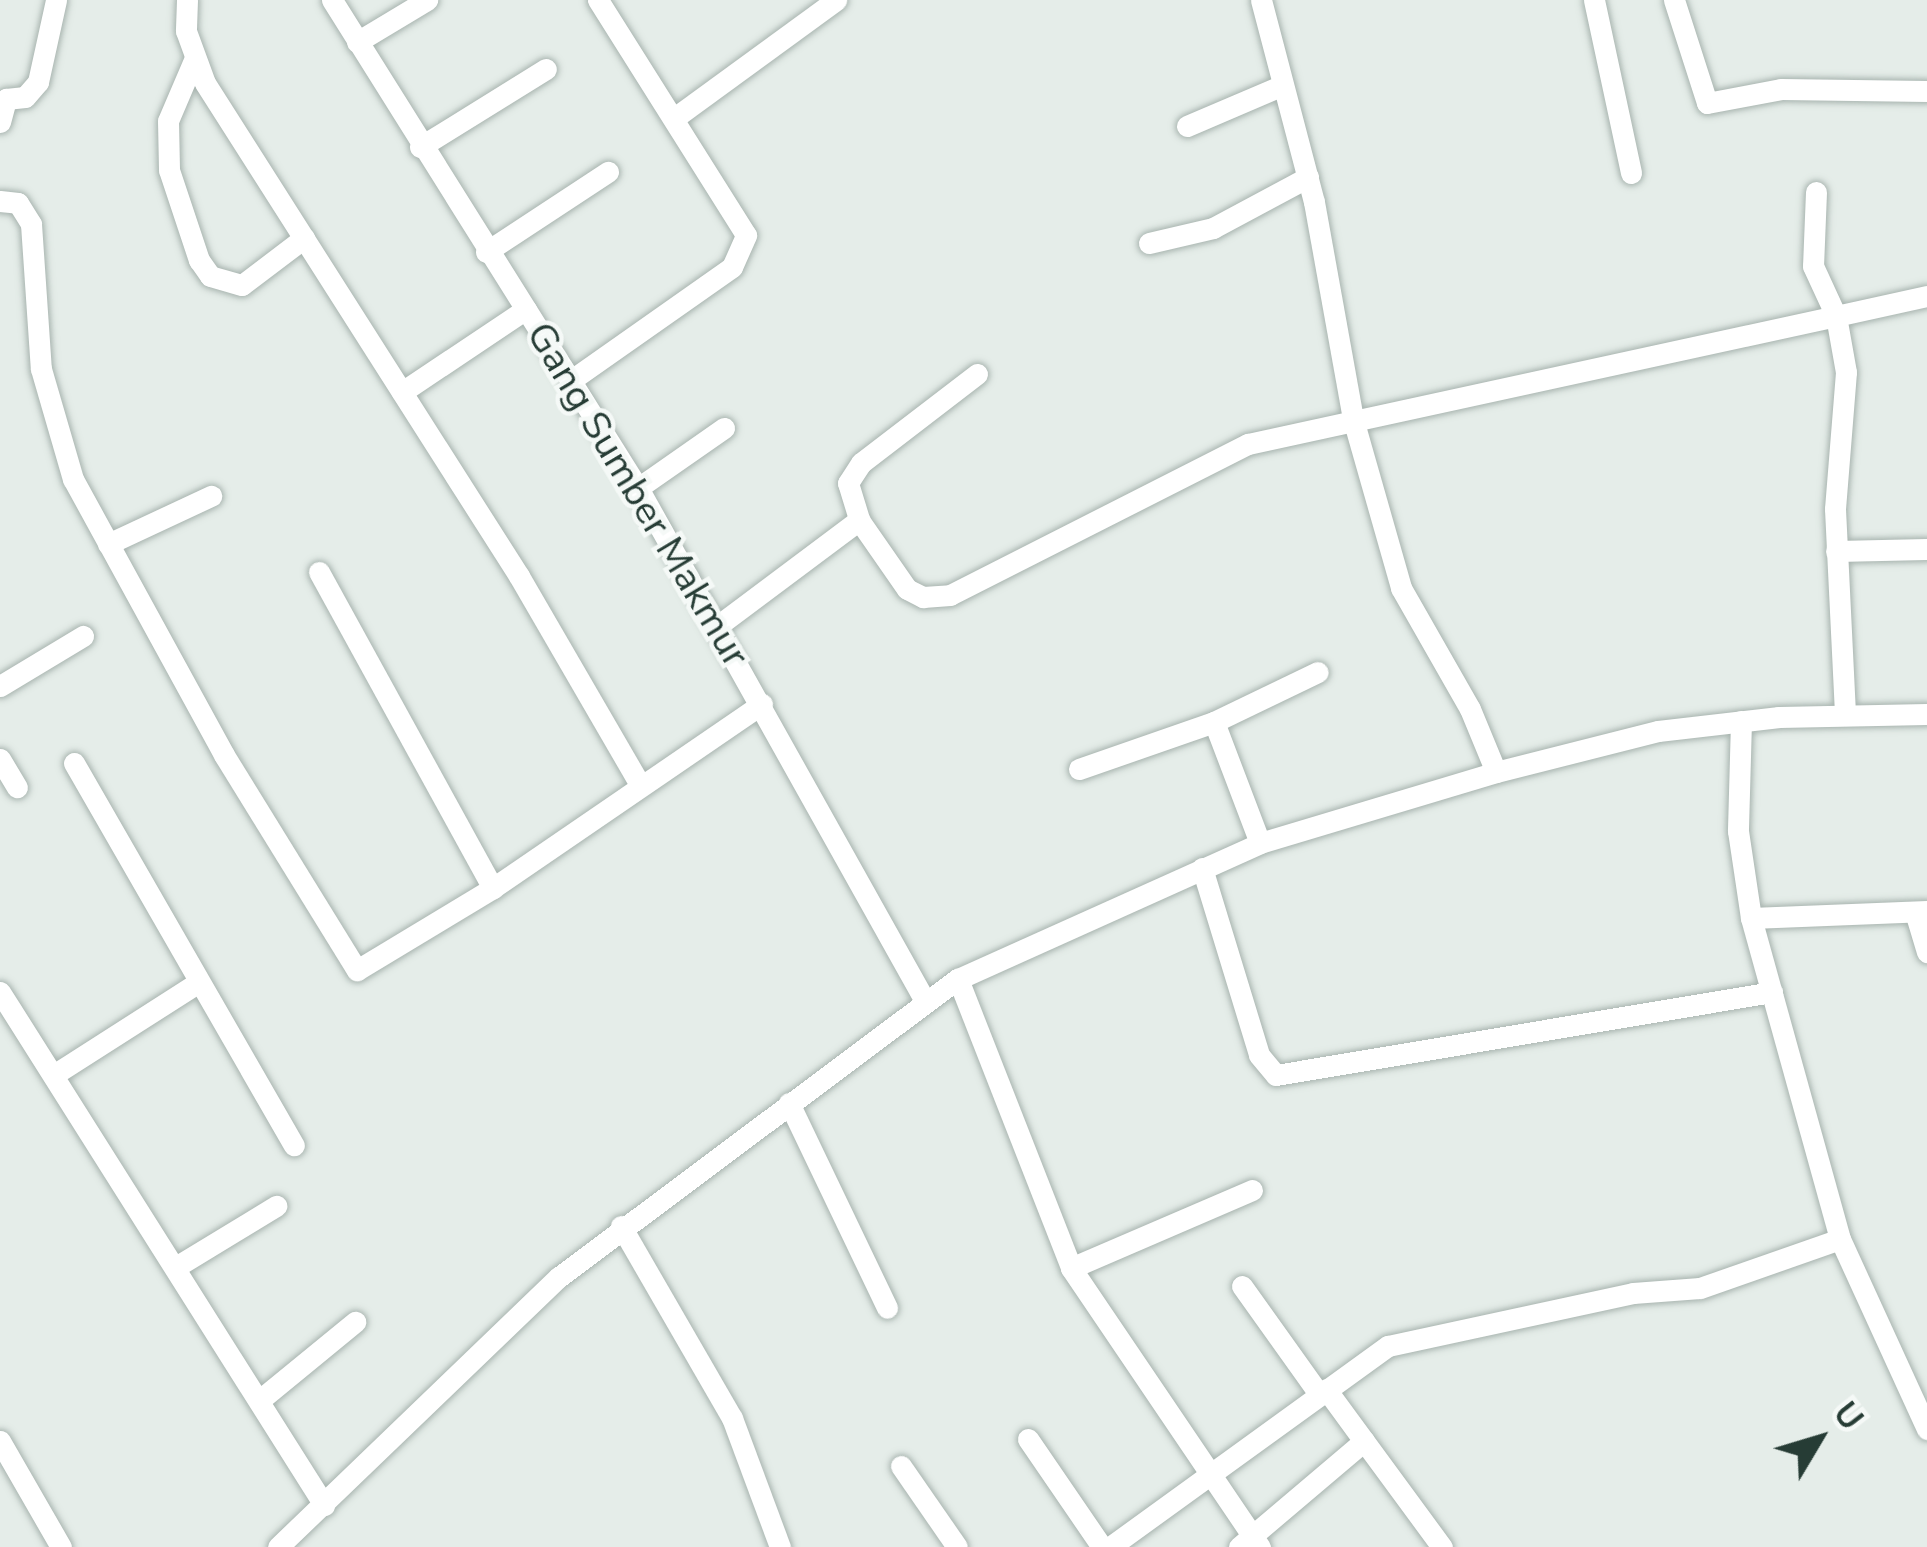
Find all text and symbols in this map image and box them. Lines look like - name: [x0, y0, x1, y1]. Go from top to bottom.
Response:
- street label: Gang Sumber Makmur: [516, 314, 758, 676]
- north arrow: [1759, 1379, 1879, 1499]
- text: U: [1823, 1393, 1873, 1440]

